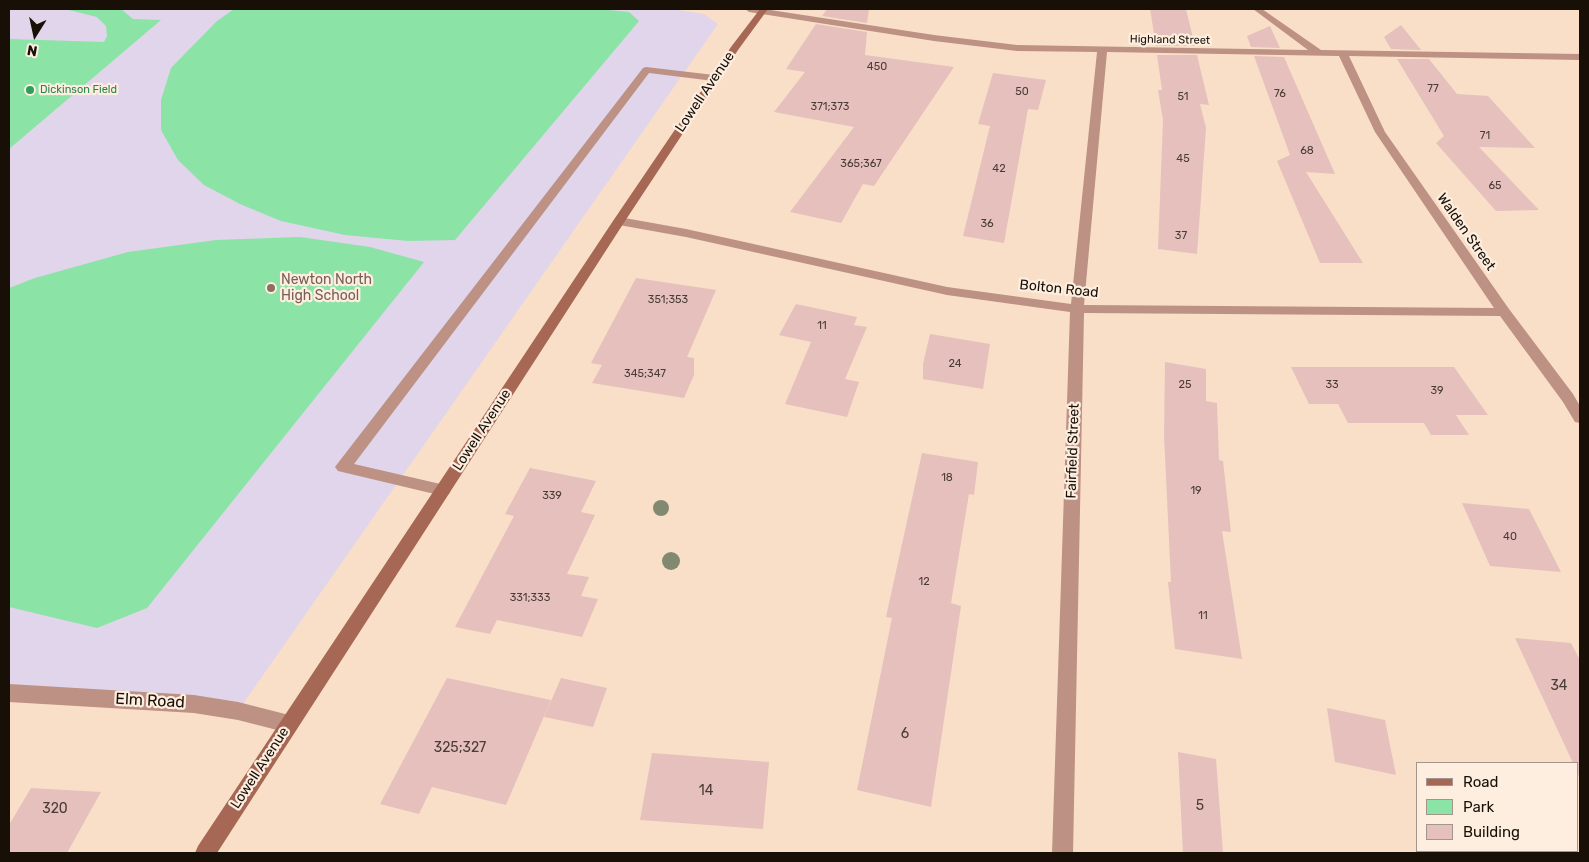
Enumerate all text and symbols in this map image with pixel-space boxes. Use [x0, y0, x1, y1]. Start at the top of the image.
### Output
north arrow [10, 10, 60, 60]
street label: Highland Street [1130, 33, 1210, 47]
text: N [26, 41, 39, 60]
street label: Lowell Avenue [672, 48, 738, 136]
house number: 450 [867, 60, 887, 74]
house number: 77 [1427, 82, 1439, 96]
place label: Dickinson Field [40, 83, 117, 97]
marker: Dickinson Field [24, 84, 36, 96]
house number: 50 [1015, 85, 1029, 99]
house number: 76 [1274, 87, 1286, 101]
house number: 51 [1177, 90, 1189, 104]
house number: 371;373 [811, 100, 849, 114]
house number: 71 [1480, 129, 1490, 143]
house number: 68 [1300, 144, 1314, 158]
house number: 45 [1176, 152, 1190, 166]
house number: 365;367 [840, 157, 882, 171]
house number: 42 [992, 162, 1006, 176]
house number: 65 [1488, 179, 1502, 193]
street label: Walden Street [1433, 190, 1499, 274]
house number: 36 [980, 217, 994, 231]
house number: 37 [1175, 229, 1187, 243]
place label: Newton North High School [281, 272, 372, 304]
street label: Bolton Road [1019, 276, 1099, 302]
marker: Newton North High School [265, 282, 277, 294]
house number: 351;353 [648, 293, 688, 307]
house number: 11 [817, 319, 827, 333]
house number: 24 [948, 357, 962, 371]
house number: 345;347 [624, 367, 666, 381]
house number: 25 [1179, 378, 1191, 392]
house number: 33 [1325, 378, 1339, 392]
house number: 39 [1430, 384, 1444, 398]
street label: Lowell Avenue [449, 386, 515, 474]
street label: Fairfield Street [1063, 403, 1083, 499]
house number: 18 [941, 471, 953, 485]
house number: 19 [1190, 484, 1202, 498]
house number: 339 [542, 489, 562, 503]
house number: 40 [1503, 530, 1517, 544]
house number: 12 [918, 575, 930, 589]
house number: 331;333 [510, 591, 550, 605]
house number: 11 [1198, 609, 1208, 623]
house number: 34 [1550, 678, 1568, 694]
street label: Elm Road [115, 690, 185, 712]
street label: Lowell Avenue [227, 724, 293, 812]
house number: 6 [901, 726, 909, 742]
house number: 325;327 [434, 740, 486, 756]
legend [1416, 762, 1579, 852]
text: Road [1463, 773, 1499, 791]
house number: 14 [699, 783, 713, 799]
house number: 5 [1196, 798, 1204, 814]
text: Park [1463, 798, 1494, 816]
house number: 320 [42, 801, 68, 817]
text: Building [1463, 823, 1520, 841]

